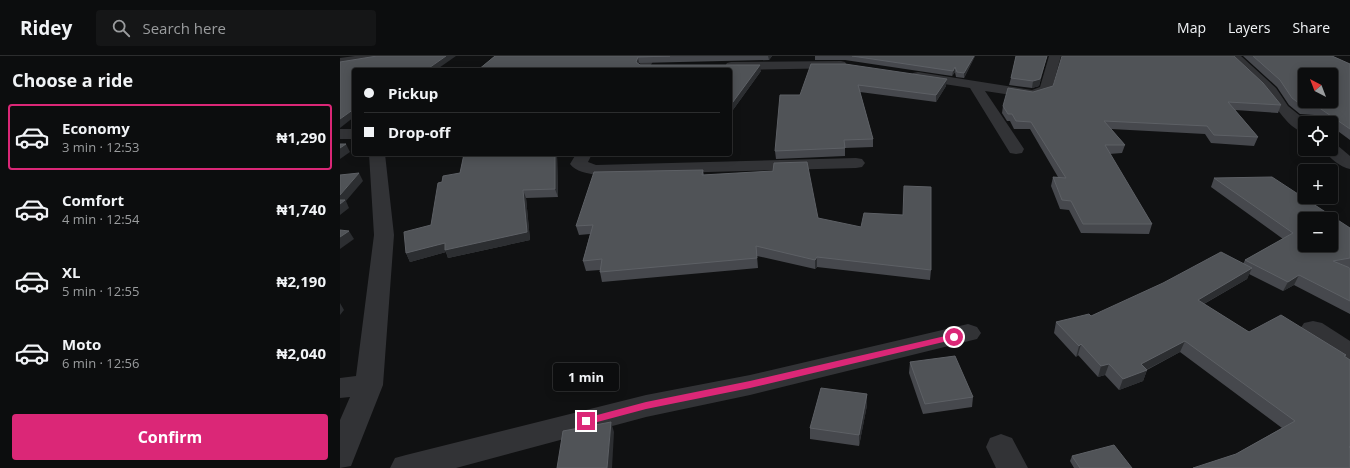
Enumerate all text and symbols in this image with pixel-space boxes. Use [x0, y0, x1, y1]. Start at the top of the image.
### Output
search box [96, 10, 376, 46]
text: Ridey [20, 15, 72, 41]
icon: search [110, 17, 132, 39]
text: Search here [142, 18, 226, 38]
text: Map [1177, 18, 1206, 37]
text: Layers [1228, 18, 1270, 37]
text: Share [1292, 18, 1330, 37]
text: Choose a ride [12, 68, 133, 92]
north arrow [1298, 68, 1338, 108]
map controls [1298, 68, 1338, 252]
text: Pickup [388, 83, 438, 103]
button: locate [1298, 116, 1338, 156]
text: Economy [62, 118, 130, 138]
icon: car [14, 119, 50, 155]
text: Drop-off [388, 122, 450, 142]
text: ₦1,290 [277, 127, 326, 147]
text: 3 min · 12:53 [62, 138, 139, 156]
button: + [1298, 164, 1338, 204]
text: Comfort [62, 190, 124, 210]
icon: car [14, 191, 50, 227]
text: ₦1,740 [277, 199, 326, 219]
text: 4 min · 12:54 [62, 210, 139, 228]
button: − [1298, 212, 1338, 252]
text: XL [62, 262, 80, 282]
icon: car [14, 263, 50, 299]
text: ₦2,190 [277, 271, 326, 291]
text: 5 min · 12:55 [62, 282, 139, 300]
route start [945, 328, 963, 346]
text: Moto [62, 334, 101, 354]
icon: car [14, 335, 50, 371]
text: ₦2,040 [277, 343, 326, 363]
text: 6 min · 12:56 [62, 354, 139, 372]
callout: 1 min [553, 363, 619, 391]
text: 1 min [568, 368, 604, 386]
route end [577, 412, 595, 430]
button: Confirm [12, 414, 328, 460]

